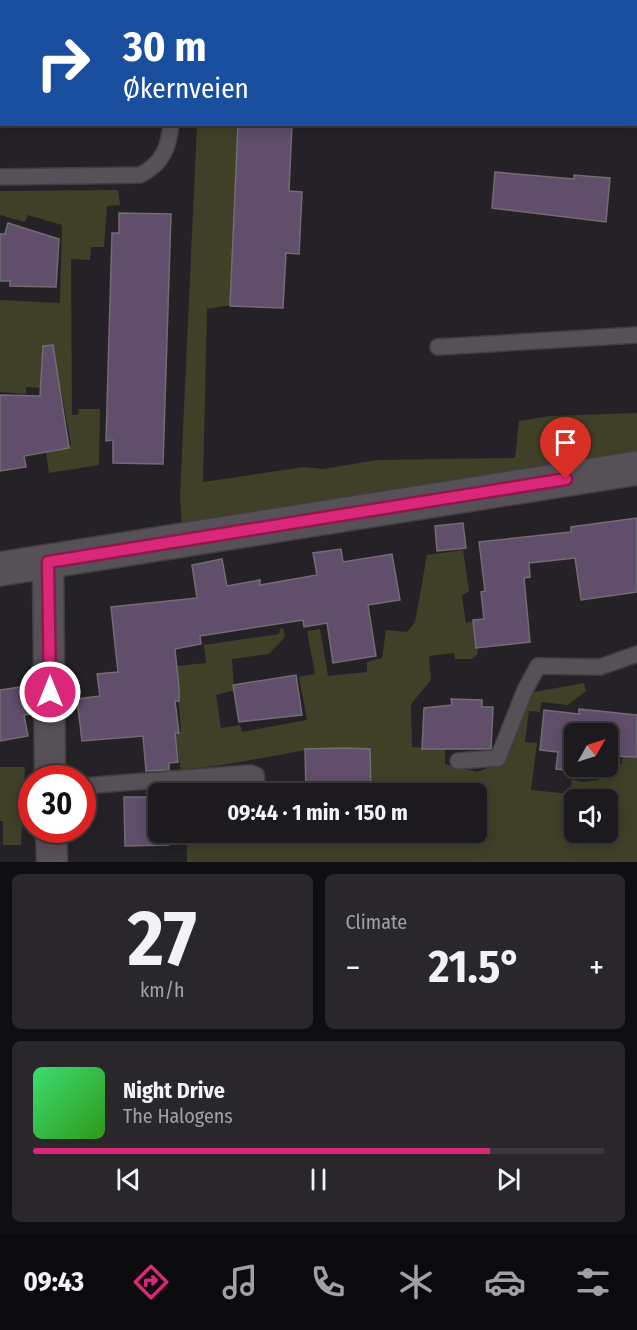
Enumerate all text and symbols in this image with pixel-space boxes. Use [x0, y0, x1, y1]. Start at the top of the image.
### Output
text: 30 m [123, 22, 207, 72]
icon: right [24, 24, 102, 102]
text: Økernveien [123, 73, 249, 105]
pin [540, 417, 591, 479]
icon: arrive [549, 426, 582, 459]
position arrow [18, 660, 82, 724]
north arrow [564, 723, 618, 777]
map controls [564, 723, 618, 843]
speed limit sign: 30 [18, 765, 96, 843]
button: sound [564, 789, 618, 843]
text: 09:44 · 1 min · 150 m [227, 799, 408, 826]
text: 27 [128, 892, 197, 986]
text: Climate [346, 910, 407, 934]
text: 21.5° [428, 940, 521, 994]
text: − [346, 948, 360, 988]
text: + [589, 948, 604, 988]
text: km/h [140, 978, 185, 1002]
text: Night Drive [123, 1077, 225, 1104]
text: The Halogens [123, 1104, 233, 1128]
icon: previous [112, 1163, 145, 1196]
icon: pause [302, 1163, 335, 1196]
icon: next [492, 1163, 525, 1196]
icon: directions [130, 1261, 172, 1303]
icon: music [219, 1261, 261, 1303]
icon: phone [307, 1261, 349, 1303]
icon: climate [395, 1261, 437, 1303]
icon: car [484, 1261, 526, 1303]
icon: filters [572, 1261, 614, 1303]
text: 09:43 [23, 1266, 84, 1298]

